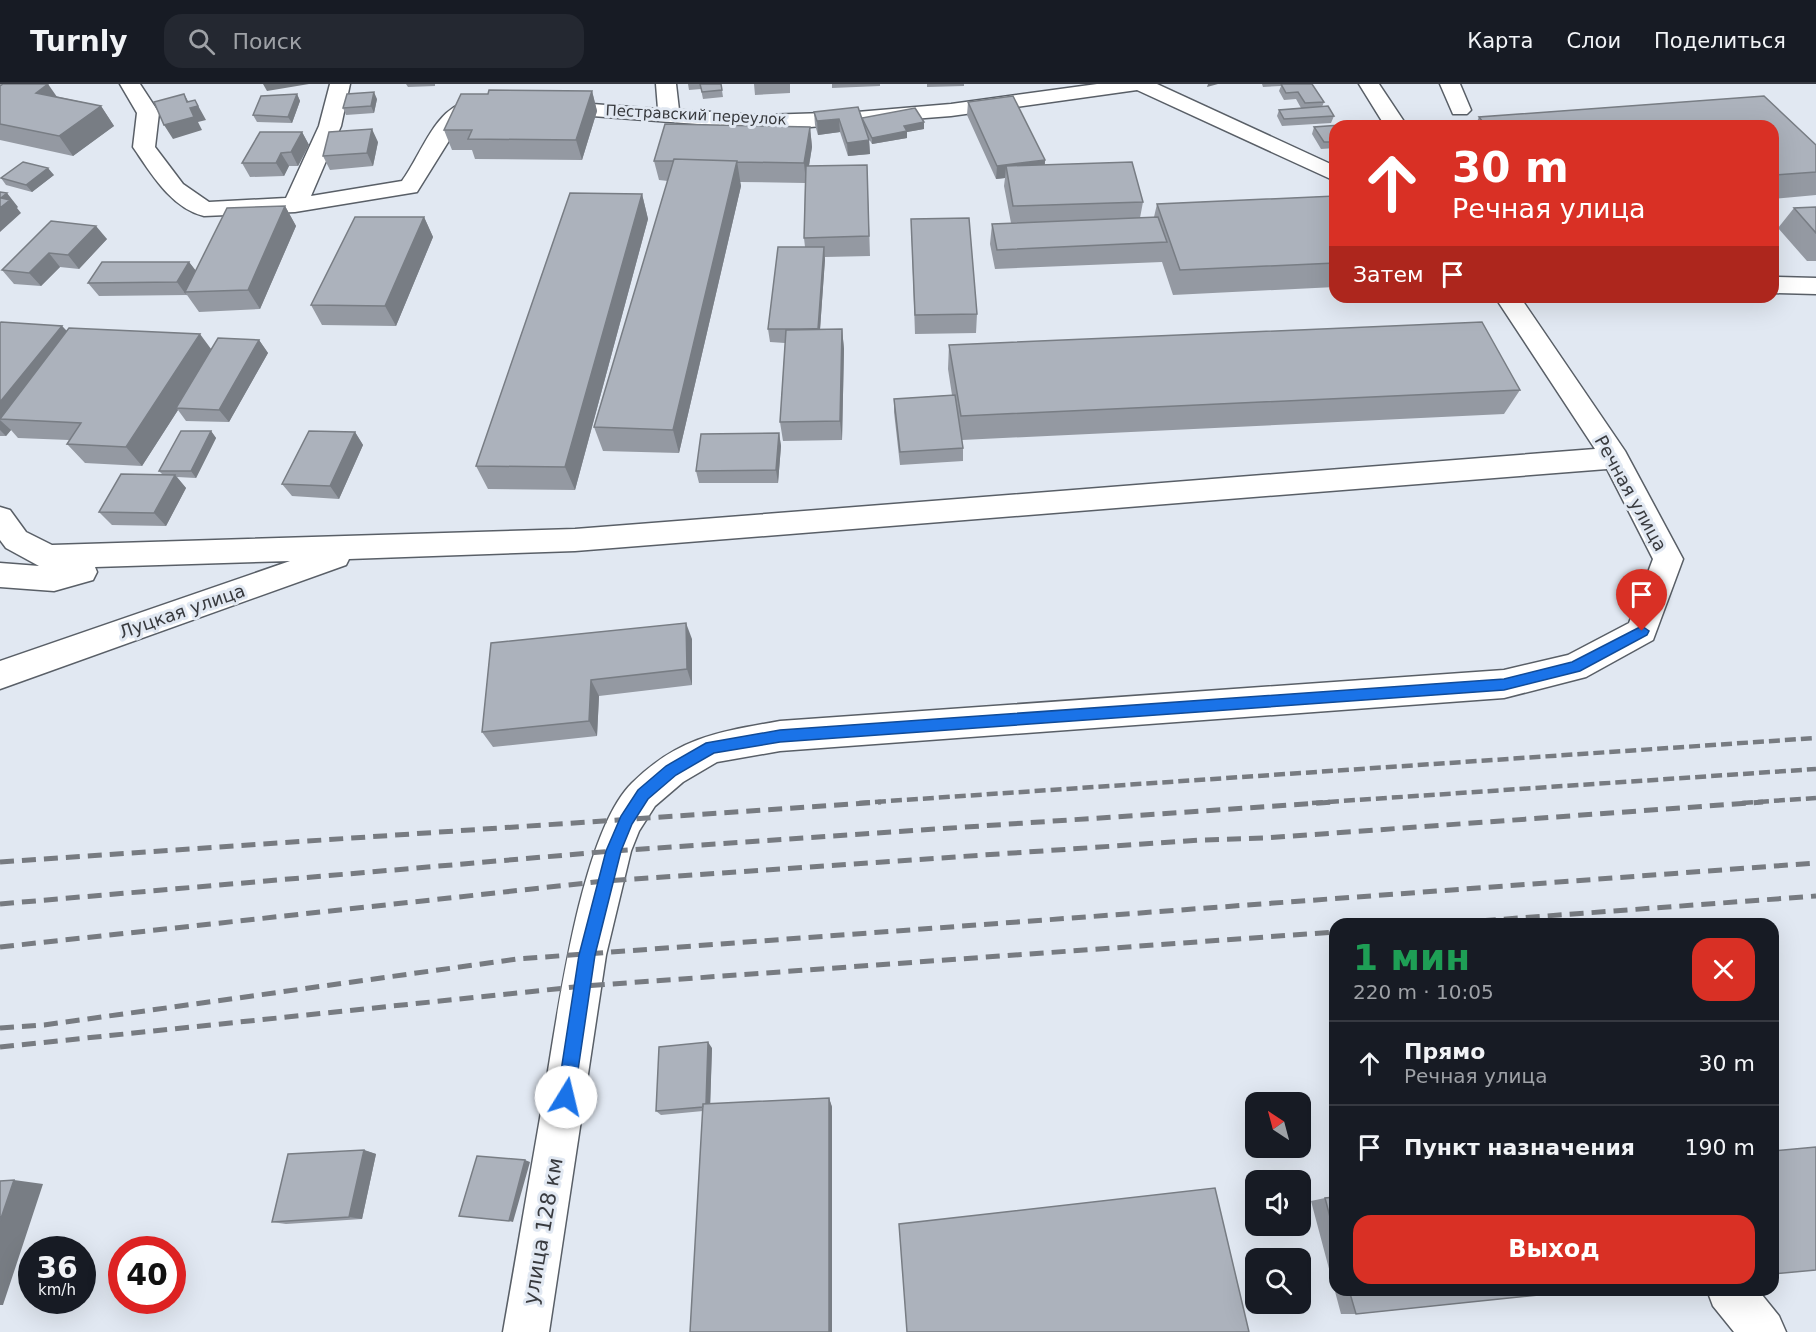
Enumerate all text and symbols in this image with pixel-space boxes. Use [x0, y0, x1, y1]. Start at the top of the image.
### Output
search box [164, 14, 584, 68]
text: Turnly [30, 25, 128, 58]
icon: search [185, 25, 218, 58]
text: Поиск [233, 29, 302, 54]
text: Карта [1467, 29, 1533, 53]
text: Слои [1566, 29, 1621, 53]
text: Поделиться [1654, 29, 1786, 53]
street label: Пестравский переулок [605, 101, 787, 129]
text: 30 m [1452, 143, 1569, 192]
icon: ahead [1353, 144, 1431, 222]
text: Речная улица [1452, 193, 1646, 224]
icon: arrive [1436, 258, 1469, 291]
text: Затем [1353, 262, 1424, 287]
street label: Речная улица [1591, 431, 1671, 555]
pin [1616, 569, 1667, 631]
icon: arrive [1625, 578, 1658, 611]
street label: Луцкая улица [116, 580, 248, 642]
text: 1 мин [1353, 937, 1470, 978]
button: close [1692, 938, 1755, 1001]
text: 220 m · 10:05 [1353, 980, 1494, 1004]
text: Прямо [1404, 1039, 1485, 1064]
icon: ahead [1353, 1047, 1386, 1080]
text: 30 m [1699, 1051, 1755, 1076]
text: Речная улица [1404, 1064, 1547, 1088]
position arrow [534, 1065, 598, 1129]
north arrow [1245, 1092, 1311, 1158]
map controls [1245, 1092, 1311, 1314]
icon: arrive [1353, 1131, 1386, 1164]
text: Пункт назначения [1404, 1135, 1635, 1160]
text: 190 m [1685, 1135, 1755, 1160]
street label: улица 128 км [518, 1156, 568, 1306]
button: sound [1245, 1170, 1311, 1236]
button: Выход [1353, 1215, 1755, 1284]
speed limit sign: 40 [108, 1236, 186, 1314]
button: search [1245, 1248, 1311, 1314]
text: 36 [36, 1250, 78, 1285]
text: km/h [38, 1281, 76, 1299]

